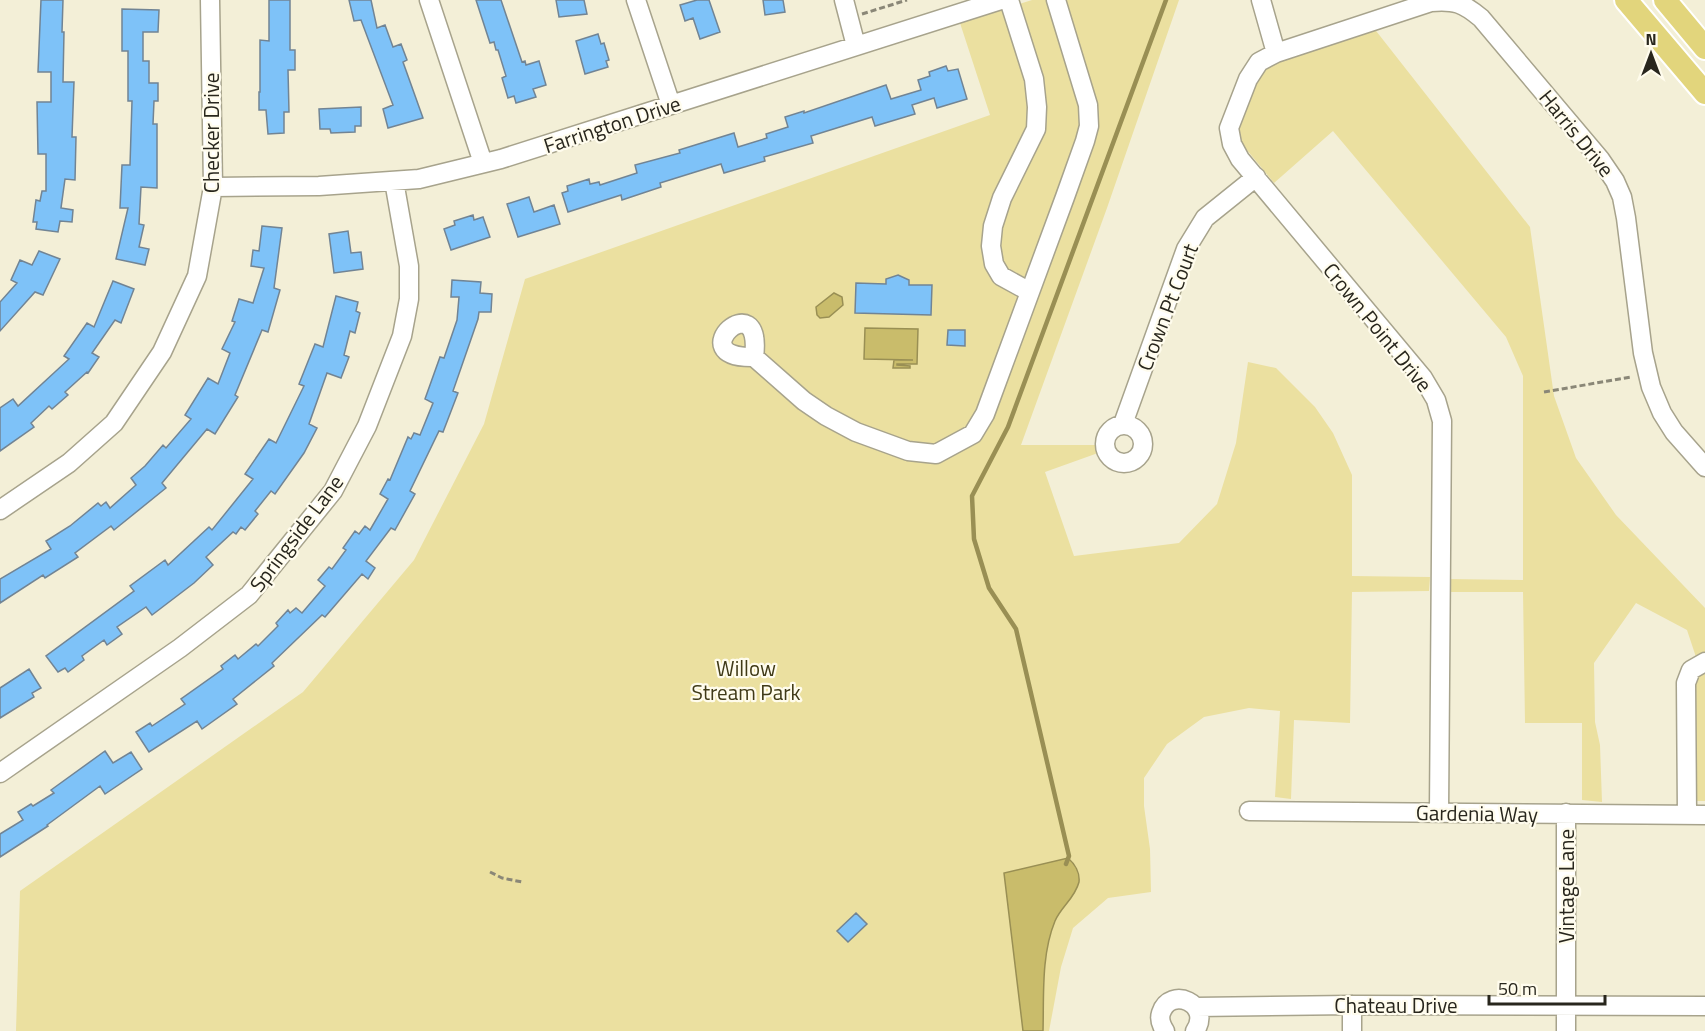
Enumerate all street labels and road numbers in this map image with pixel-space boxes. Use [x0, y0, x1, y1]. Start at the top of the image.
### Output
street label: Checker Drive [195, 73, 227, 193]
street label: Harris Drive [1532, 82, 1622, 184]
street label: Farrington Drive [539, 87, 685, 161]
street label: Crown Pt Court [1128, 238, 1206, 375]
street label: Crown Point Drive [1316, 255, 1440, 399]
street label: Springside Lane [241, 468, 351, 598]
street label: Gardenia Way [1416, 796, 1538, 830]
street label: Vintage Lane [1550, 829, 1582, 943]
street label: Chateau Drive [1334, 989, 1458, 1021]

